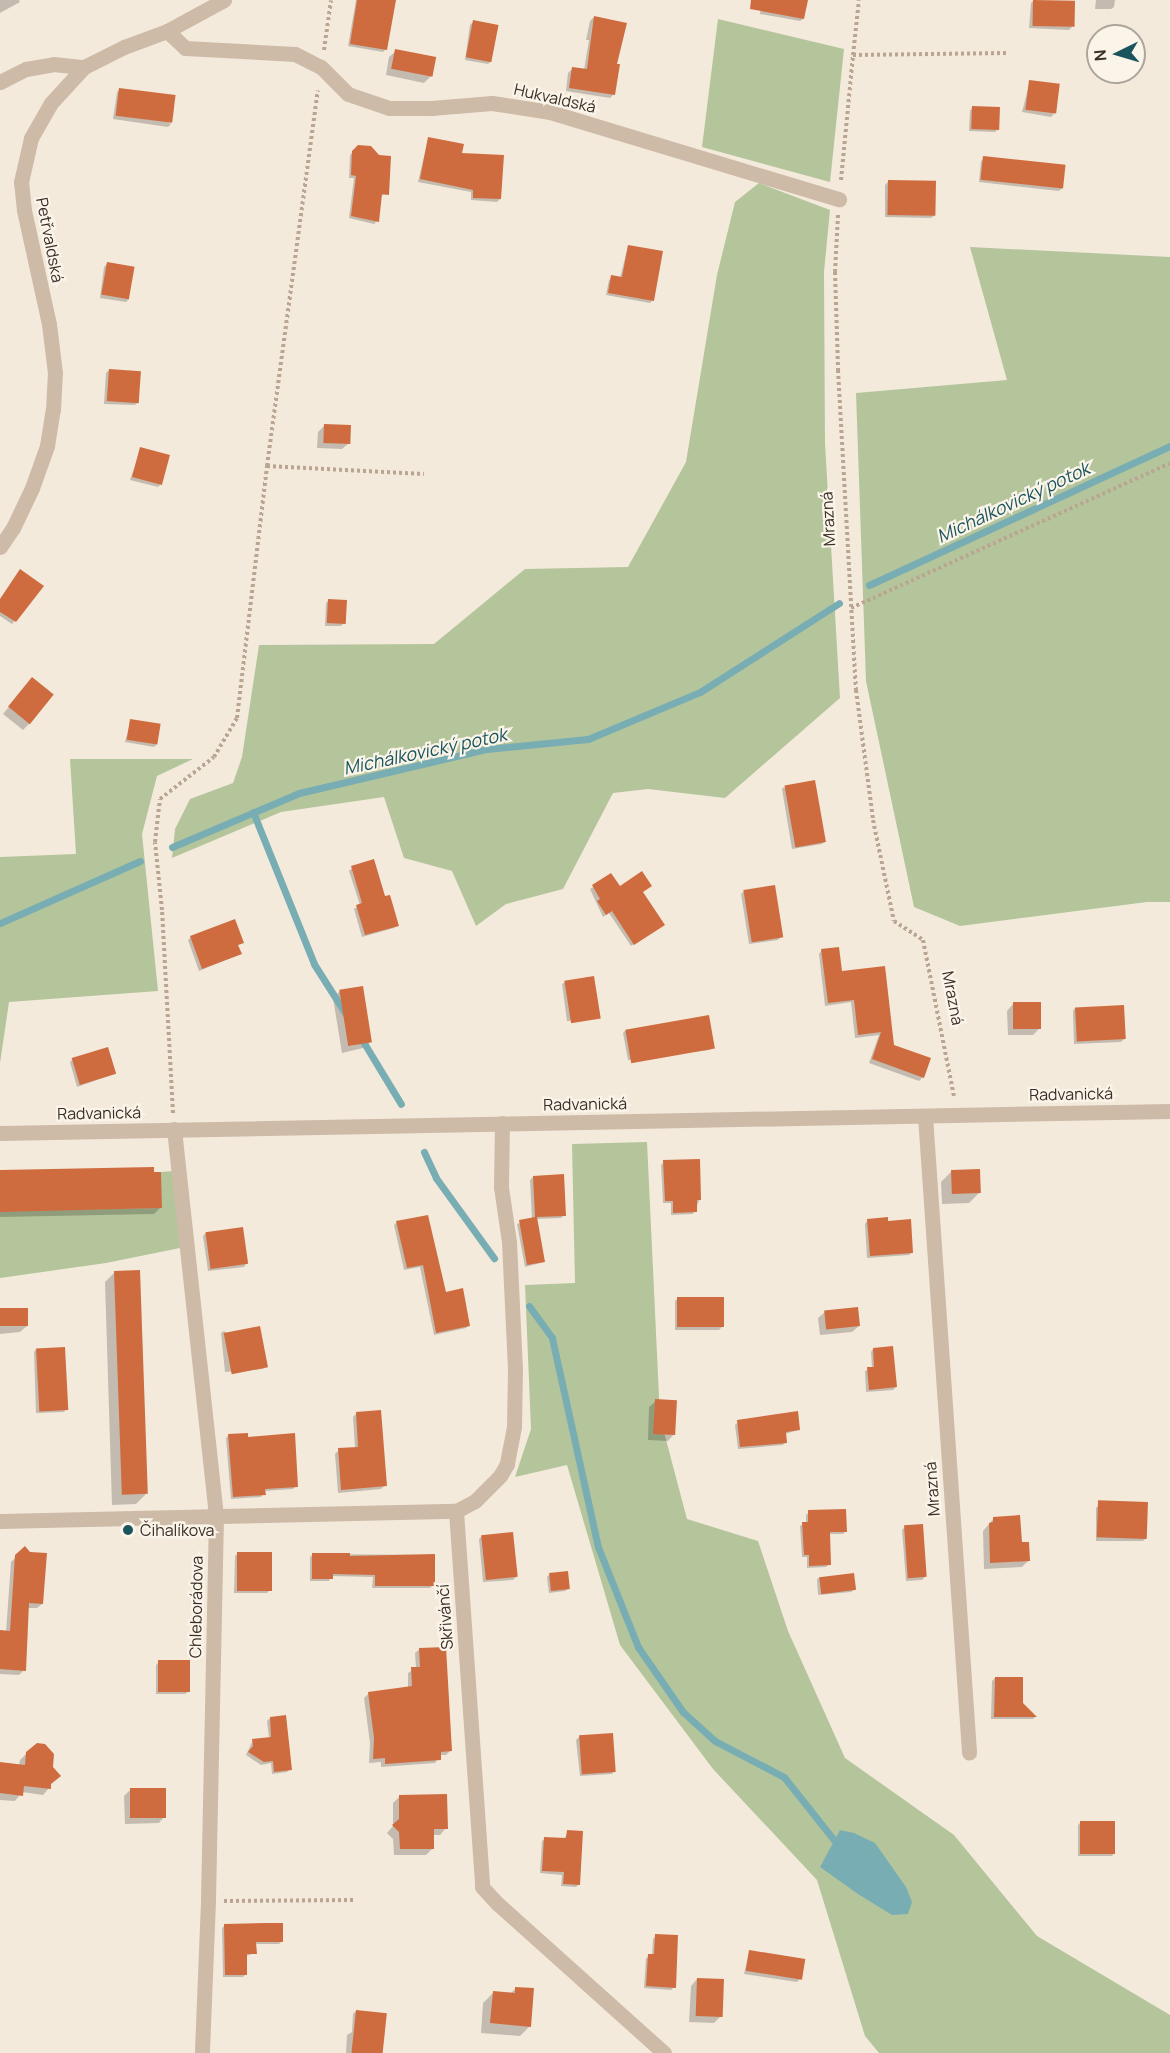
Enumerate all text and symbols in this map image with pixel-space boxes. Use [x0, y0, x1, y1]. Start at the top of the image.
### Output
north arrow [1086, 24, 1146, 84]
text: N [1089, 49, 1112, 62]
street label: Hukvaldská [512, 79, 598, 117]
street label: Petřvaldská [32, 196, 68, 284]
water label: Michálkovický potok [933, 457, 1093, 547]
street label: Mrazná [817, 491, 839, 547]
water label: Michálkovický potok [341, 723, 509, 779]
street label: Mrazná [938, 969, 968, 1027]
street label: Radvanická [1029, 1084, 1113, 1104]
street label: Radvanická [543, 1094, 627, 1114]
street label: Radvanická [57, 1103, 141, 1123]
street label: Mrazná [921, 1461, 943, 1517]
place label: Čihalíkova [140, 1520, 215, 1540]
marker: Čihalíkova [121, 1523, 135, 1537]
street label: Chleborádova [186, 1556, 206, 1658]
street label: Skřivánčí [433, 1584, 457, 1650]

